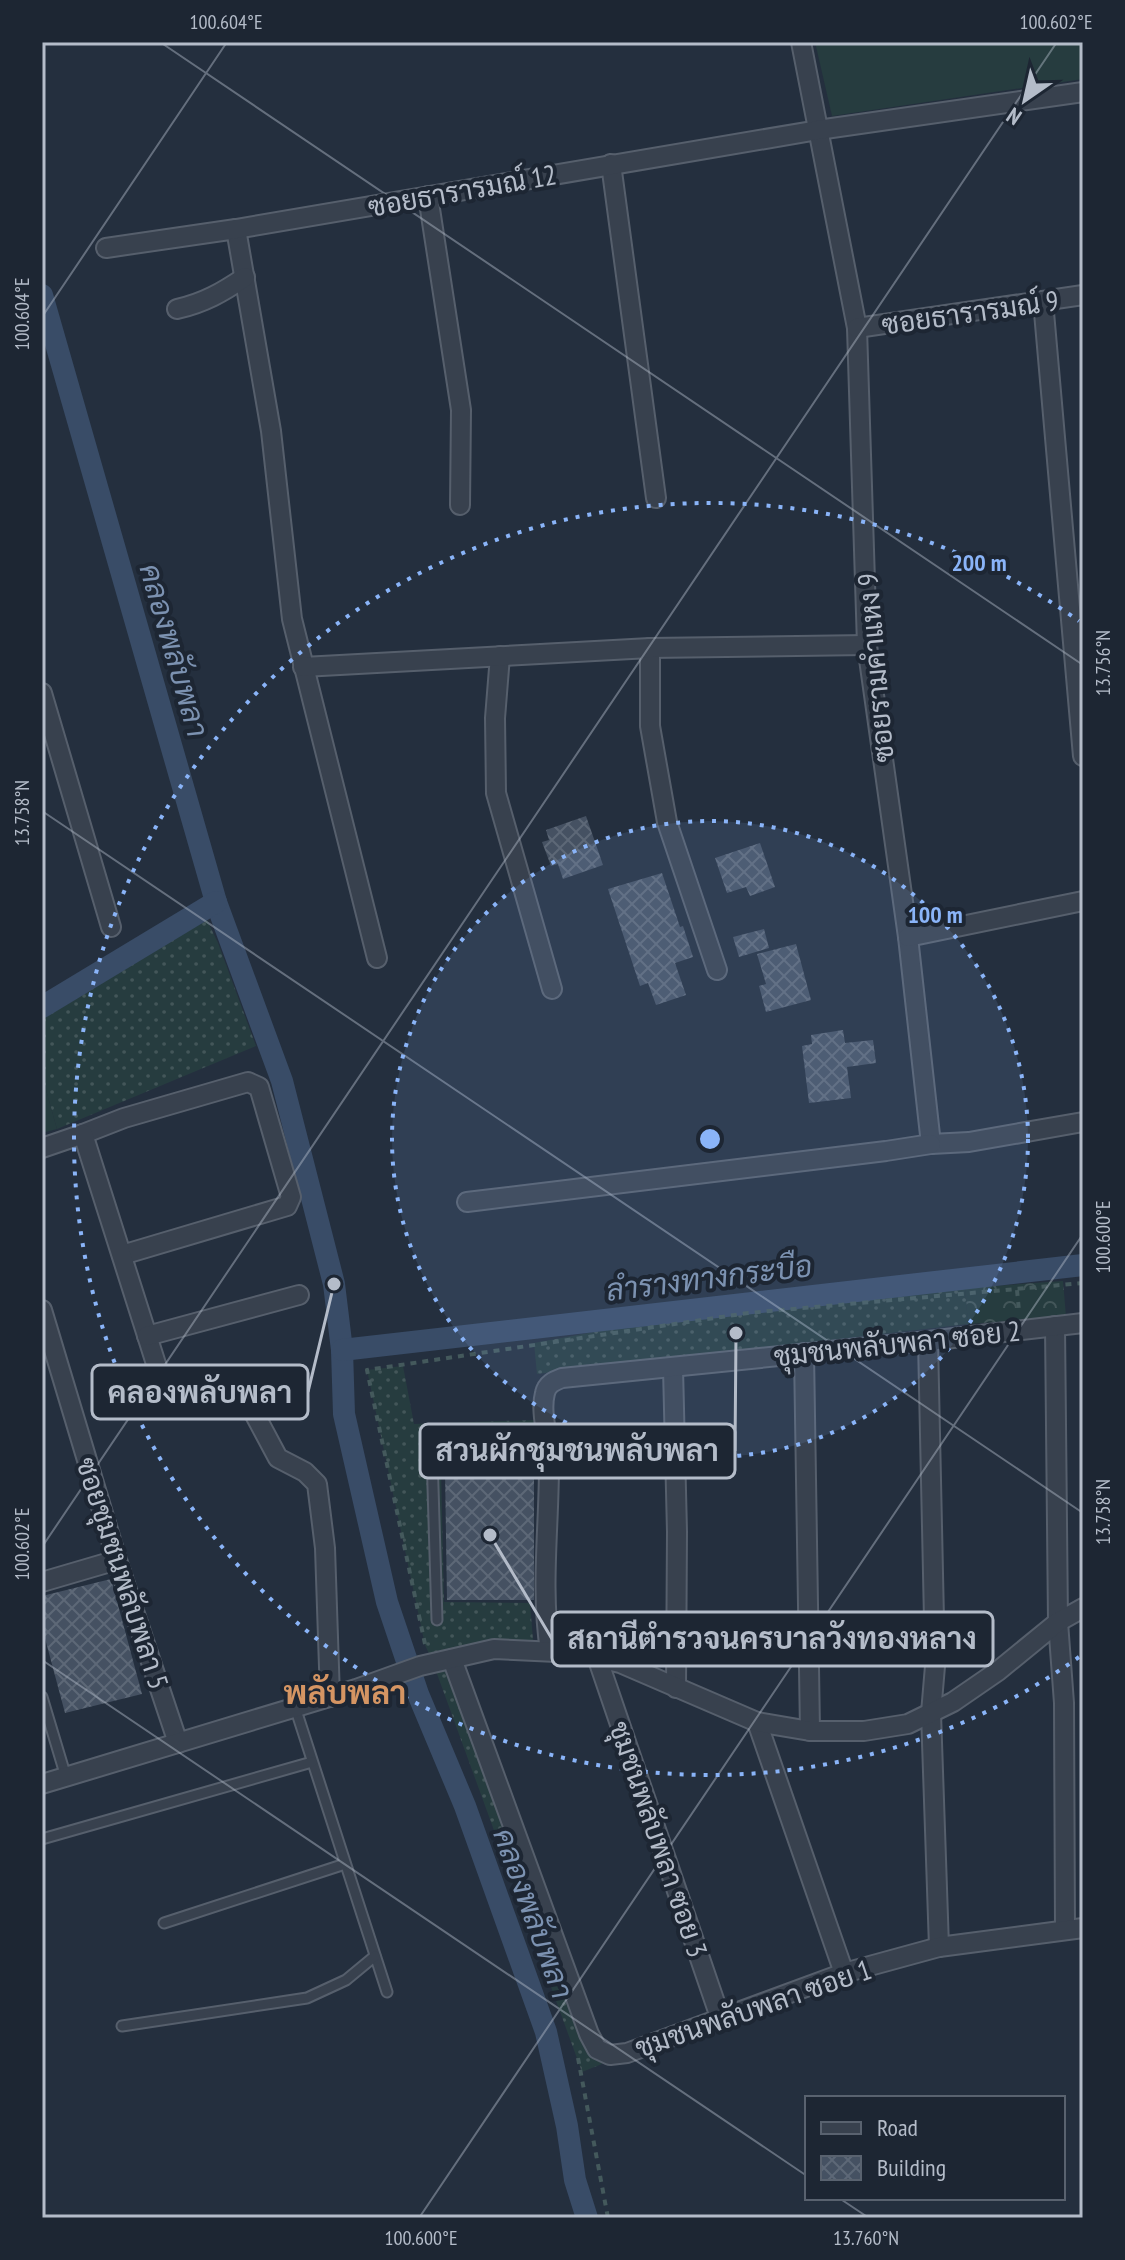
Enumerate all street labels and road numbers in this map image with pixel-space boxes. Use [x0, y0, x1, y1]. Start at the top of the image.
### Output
street label: ซอยธารารมณ์ 12 [365, 155, 559, 225]
street label: ซอยธารารมณ์ 9 [879, 281, 1061, 343]
street label: ซอยรามคำแหง 9 [848, 572, 902, 764]
street label: ชุมชนพลับพลา ซอย 2 [772, 1312, 1022, 1376]
street label: ซอยชุมชนพลับพลา 5 [66, 1452, 178, 1694]
street label: ชุมชนพลับพลา ซอย 3 [599, 1716, 717, 1963]
street label: ชุมชนพลับพลา ซอย 1 [630, 1950, 877, 2068]

